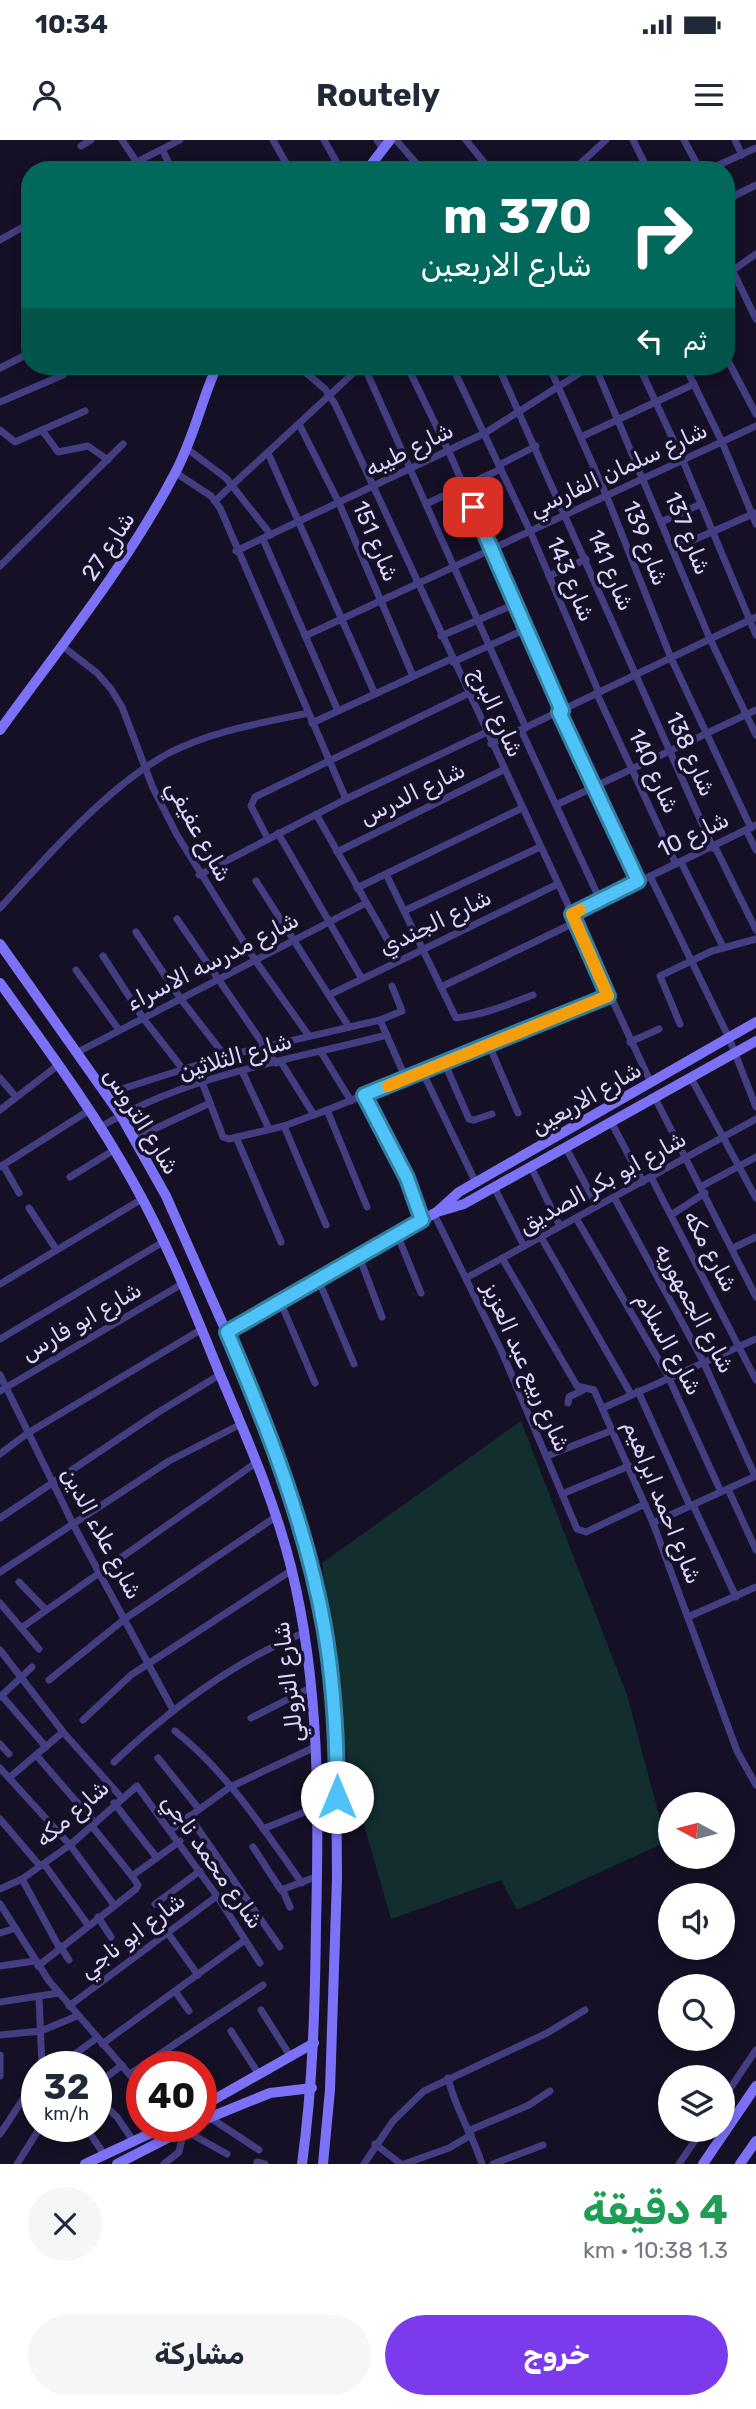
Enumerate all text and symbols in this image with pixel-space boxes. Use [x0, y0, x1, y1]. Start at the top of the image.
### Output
text: 10:34 [35, 9, 108, 40]
icon: person [28, 76, 66, 114]
text: Routely [316, 76, 440, 114]
icon: menu [690, 76, 728, 114]
text: 370 m [443, 187, 592, 245]
icon: right [616, 189, 707, 280]
text: شارع الاربعين [421, 246, 592, 284]
icon: left [631, 322, 669, 360]
text: ثم [683, 326, 707, 357]
street label: شارع سلمان الفارسي [524, 415, 713, 525]
street label: شارع طيبه [360, 416, 459, 484]
pin [443, 477, 503, 537]
street label: شارع 137 [657, 487, 717, 579]
icon: arrive [454, 488, 492, 526]
street label: شارع 151 [345, 496, 405, 586]
street label: شارع 139 [615, 497, 675, 590]
street label: شارع 27 [75, 506, 142, 587]
street label: شارع 141 [580, 525, 641, 616]
street label: شارع 143 [539, 532, 601, 626]
street label: شارع البرج [462, 662, 530, 762]
street label: شارع 138 [658, 707, 722, 802]
street label: شارع 140 [620, 724, 686, 819]
street label: شارع الدرس [354, 755, 470, 832]
street label: شارع عفيفي [157, 775, 238, 888]
street label: شارع 10 [653, 805, 734, 865]
street label: شارع الجندي [374, 883, 497, 964]
street label: شارع مدرسه الاسراء [121, 905, 304, 1018]
street label: شارع الثلاثين [175, 1026, 295, 1087]
street label: شارع الاربعين [526, 1055, 647, 1143]
street label: شارع التروس [96, 1062, 186, 1181]
street label: شارع ابو بكر الصديق [513, 1124, 692, 1241]
street label: شارع مكه [676, 1205, 744, 1298]
street label: شارع الجمهوريه [647, 1238, 741, 1379]
street label: شارع ابو فارس [16, 1275, 147, 1369]
street label: شارع ربيع عبد العزيز [473, 1276, 577, 1457]
street label: شارع السلام [628, 1288, 709, 1401]
street label: شارع احمد ابراهيم [616, 1416, 709, 1589]
street label: شارع علاء الدين [54, 1462, 149, 1605]
street label: شارع التروللي [267, 1619, 312, 1744]
position arrow [300, 1760, 374, 1834]
street label: شارع مكه [29, 1773, 116, 1854]
street label: شارع محمد ناجي [154, 1788, 270, 1936]
north arrow [658, 1792, 735, 1869]
map controls [658, 1792, 735, 2142]
button: sound [658, 1883, 735, 1960]
street label: شارع ابو ناجي [73, 1886, 193, 1986]
button: search [658, 1974, 735, 2051]
speed limit sign: 40 [126, 2051, 217, 2142]
button: layers [658, 2065, 735, 2142]
text: 32 [44, 2066, 89, 2108]
text: km/h [44, 2103, 89, 2125]
text: 4 دقيقة [582, 2185, 728, 2235]
button: close [28, 2187, 102, 2261]
text: 1.3 km · 10:38 [583, 2236, 728, 2264]
button: مشاركة [28, 2315, 371, 2395]
button: خروج [385, 2315, 728, 2395]

